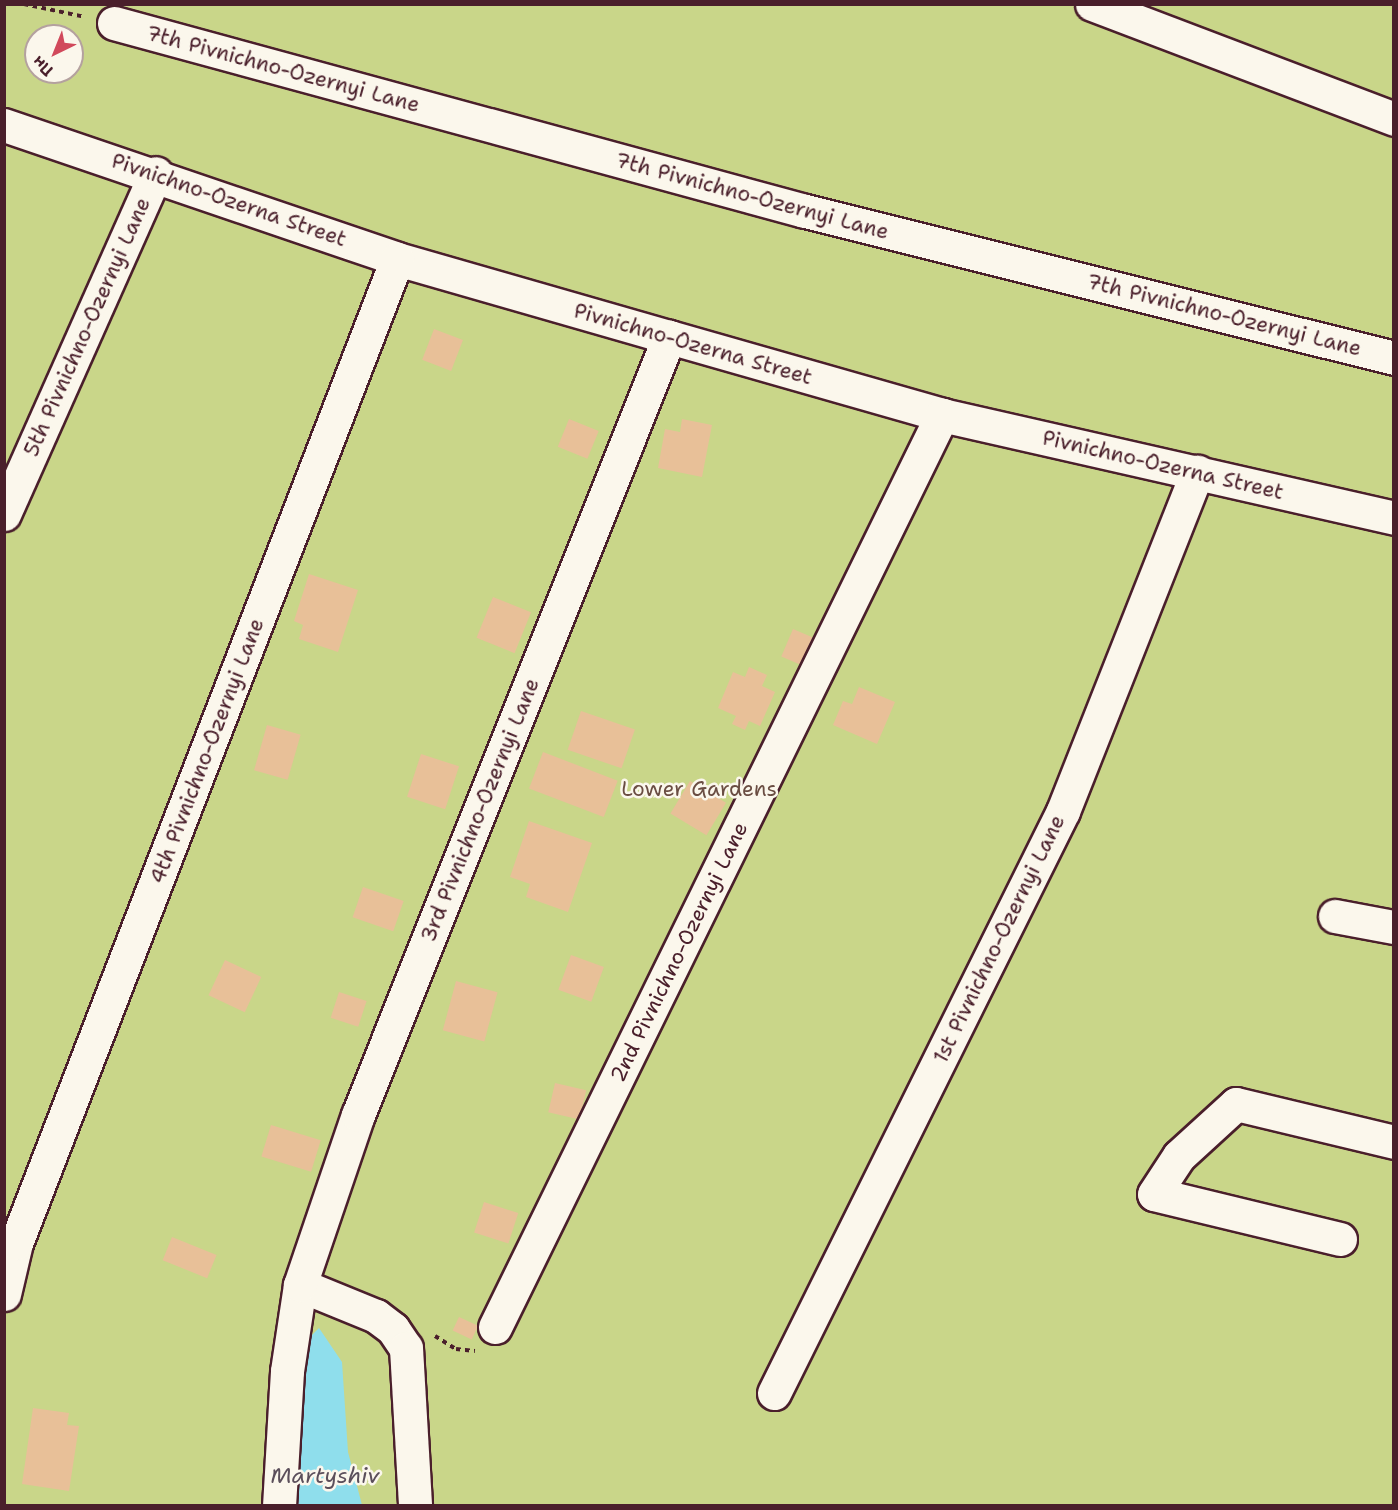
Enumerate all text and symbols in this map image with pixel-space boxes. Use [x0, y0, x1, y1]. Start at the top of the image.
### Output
street label: 7th Pivnichno-Ozernyi Lane [144, 20, 422, 118]
north arrow [24, 24, 84, 84]
text: Пн [28, 51, 58, 81]
street label: 7th Pivnichno-Ozernyi Lane [613, 147, 891, 245]
street label: Pivnichno-Ozerna Street [108, 148, 350, 252]
street label: 5th Pivnichno-Ozernyi Lane [18, 194, 156, 460]
street label: 7th Pivnichno-Ozernyi Lane [1084, 269, 1364, 361]
street label: Pivnichno-Ozerna Street [571, 298, 815, 390]
street label: Pivnichno-Ozerna Street [1040, 425, 1286, 505]
street label: 4th Pivnichno-Ozernyi Lane [145, 615, 269, 887]
street label: 3rd Pivnichno-Ozernyi Lane [415, 674, 545, 946]
park label: Lower Gardens [621, 776, 777, 802]
street label: 1st Pivnichno-Ozernyi Lane [928, 811, 1070, 1067]
street label: 2nd Pivnichno-Ozernyi Lane [605, 818, 753, 1086]
water label: Martyshiv [271, 1463, 379, 1489]

